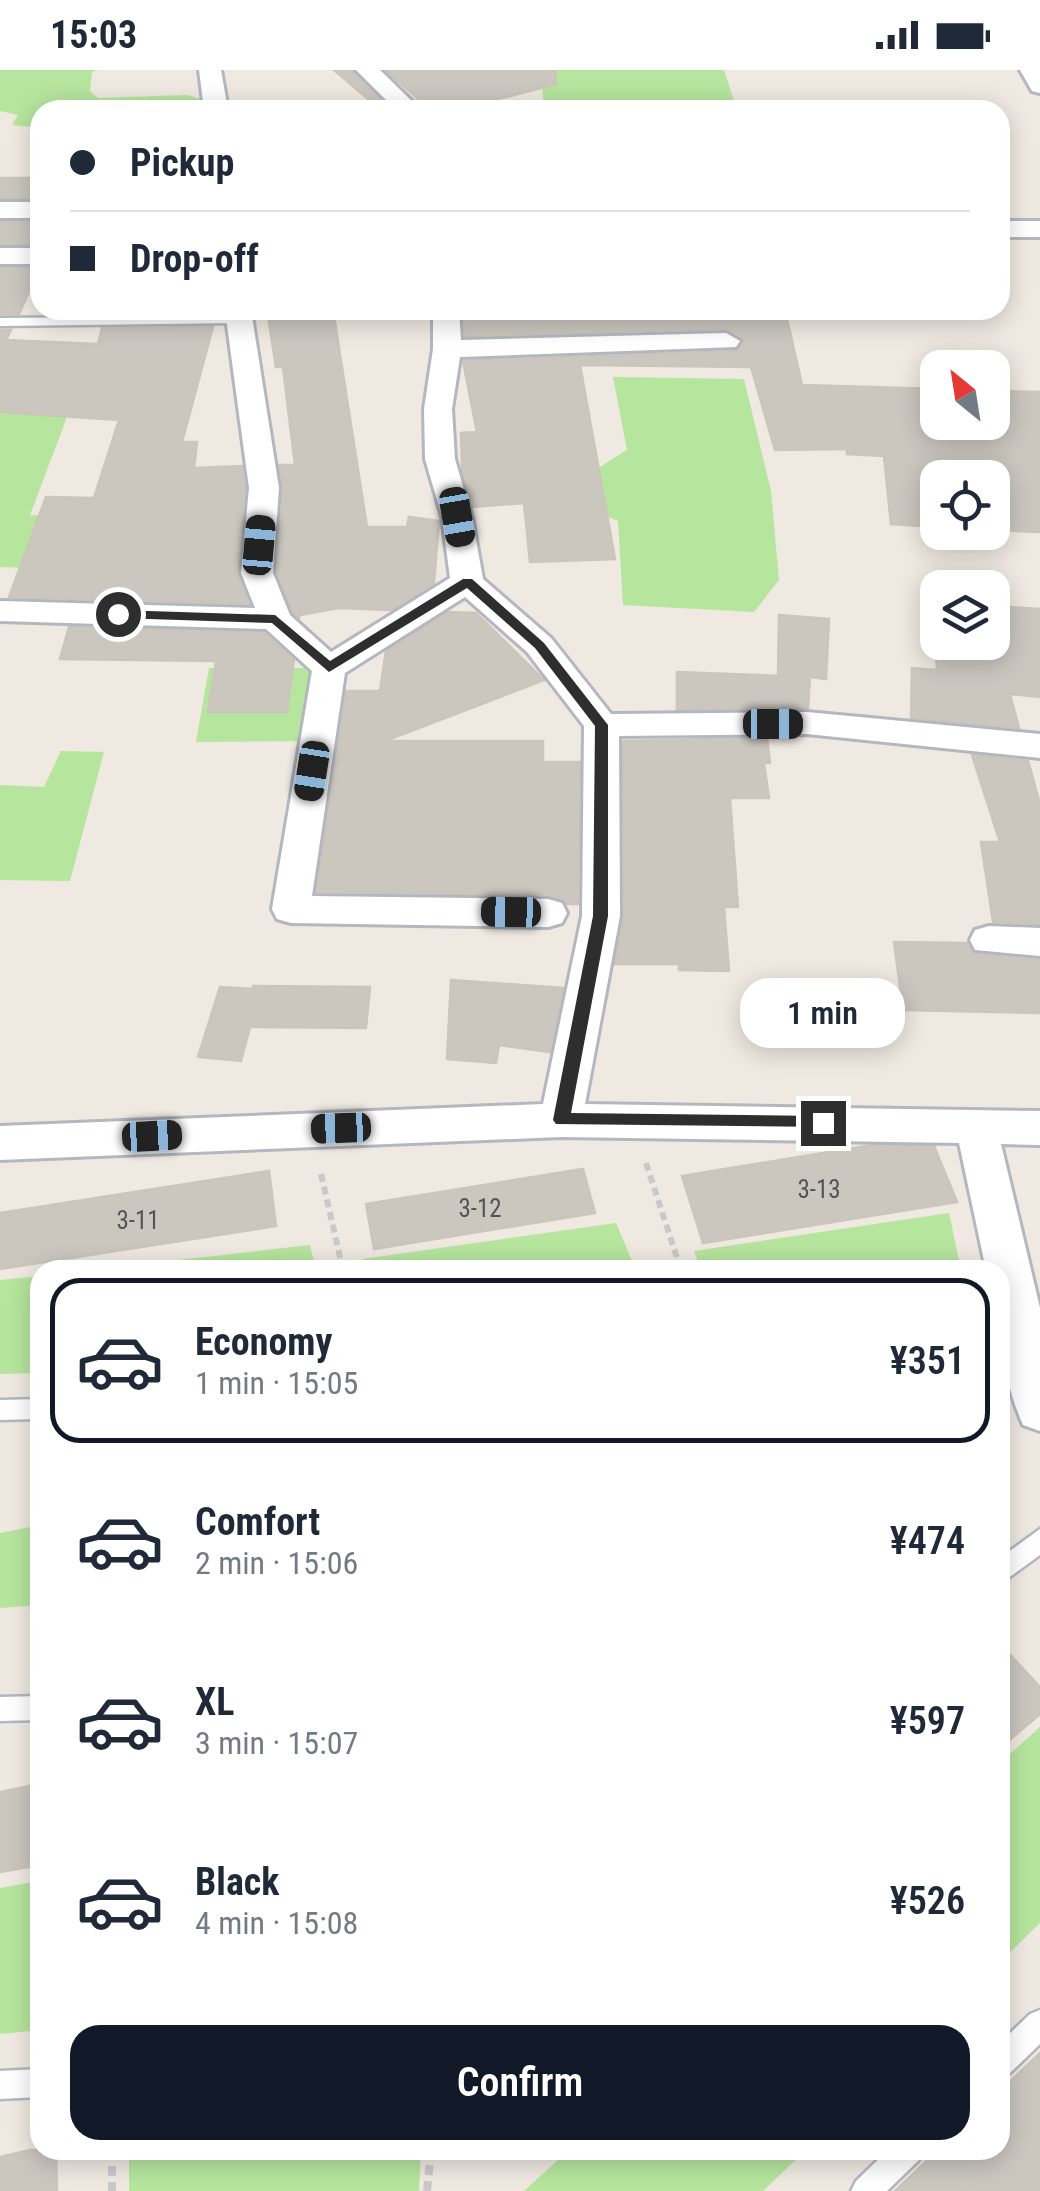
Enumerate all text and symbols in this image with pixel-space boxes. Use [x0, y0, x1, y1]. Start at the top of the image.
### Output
text: 15:03 [50, 13, 137, 57]
text: Pickup [130, 141, 234, 185]
text: Drop-off [130, 237, 259, 281]
north arrow [920, 350, 1010, 440]
map controls [920, 350, 1010, 660]
button: locate [920, 460, 1010, 550]
car [437, 485, 477, 549]
car [241, 514, 277, 576]
button: layers [920, 570, 1010, 660]
route start [96, 592, 141, 637]
car [743, 709, 803, 739]
car [292, 739, 332, 803]
car [481, 896, 541, 928]
callout: 1 min [740, 978, 906, 1048]
text: 1 min [787, 994, 858, 1032]
route end [801, 1101, 846, 1146]
car [310, 1112, 372, 1144]
car [121, 1119, 183, 1153]
house number: 3-13 [797, 1175, 841, 1204]
house number: 3-12 [458, 1194, 502, 1223]
house number: 3-11 [116, 1206, 160, 1235]
icon: car [75, 1316, 165, 1406]
text: Economy [195, 1320, 332, 1364]
text: ¥351 [890, 1339, 965, 1383]
text: 1 min · 15:05 [195, 1364, 358, 1402]
icon: car [75, 1496, 165, 1586]
text: Comfort [195, 1500, 320, 1544]
text: ¥474 [890, 1519, 965, 1563]
text: 2 min · 15:06 [195, 1544, 358, 1582]
icon: car [75, 1676, 165, 1766]
text: XL [195, 1680, 234, 1724]
text: ¥597 [890, 1699, 965, 1743]
text: 3 min · 15:07 [195, 1724, 358, 1762]
icon: car [75, 1856, 165, 1946]
text: Black [195, 1860, 279, 1904]
text: ¥526 [890, 1879, 965, 1923]
text: 4 min · 15:08 [195, 1904, 358, 1942]
button: Confirm [70, 2025, 970, 2140]

